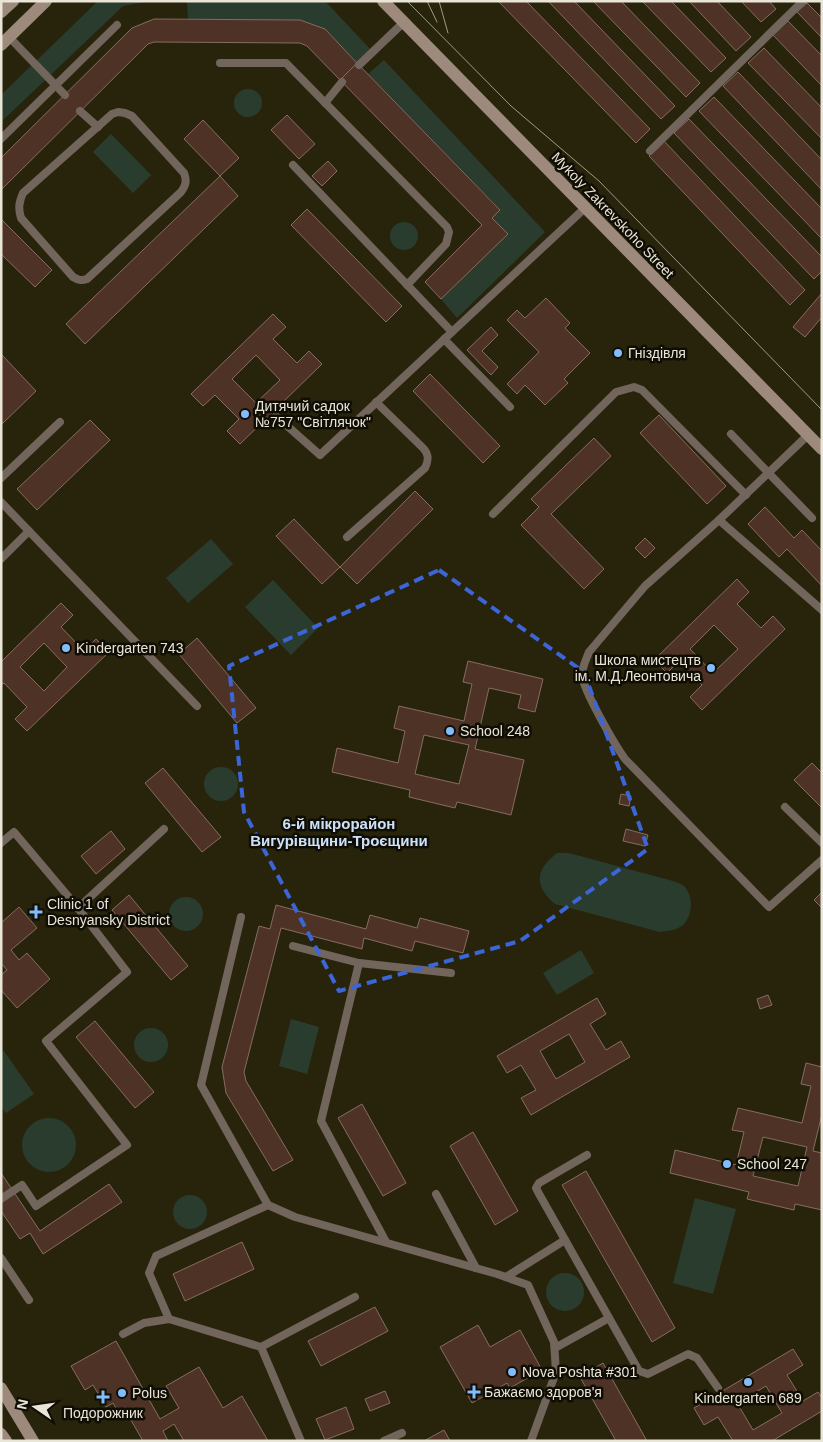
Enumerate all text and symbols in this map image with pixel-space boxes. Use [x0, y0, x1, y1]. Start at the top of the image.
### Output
street label: Mykoly Zakrevskoho Street [549, 149, 677, 281]
place label: Гніздівля [628, 345, 686, 361]
marker: Гніздівля [612, 347, 624, 359]
place label: Дитячий садок №757 "Світлячок" [255, 398, 371, 430]
marker: Дитячий садок №757 "Світлячок" [239, 408, 251, 420]
place label: Kindergarten 743 [76, 640, 184, 656]
marker: Kindergarten 743 [60, 642, 72, 654]
place label: Школа мистецтв ім. М.Д.Леонтовича [575, 652, 701, 684]
marker: Школа мистецтв ім. М.Д.Леонтовича [705, 662, 717, 674]
place label: School 248 [460, 723, 530, 739]
marker: School 248 [444, 725, 456, 737]
district label: 6-й мікрорайон Вигурівщини-Троєщини [250, 815, 428, 849]
place label: Clinic 1 of Desnyansky District [47, 896, 170, 928]
marker: Clinic 1 of Desnyansky District [29, 905, 43, 919]
place label: School 247 [737, 1156, 807, 1172]
marker: School 247 [721, 1158, 733, 1170]
place label: Nova Poshta #301 [522, 1364, 637, 1380]
marker: Nova Poshta #301 [506, 1366, 518, 1378]
marker: Kindergarten 689 [742, 1376, 754, 1388]
north arrow [10, 1382, 60, 1432]
place label: Бажаємо здоров'я [484, 1384, 602, 1400]
place label: Polus [132, 1385, 167, 1401]
marker: Бажаємо здоров'я [468, 1386, 480, 1398]
marker: Polus [116, 1387, 128, 1399]
place label: Kindergarten 689 [694, 1390, 802, 1406]
marker: Подорожник [97, 1391, 109, 1403]
text: N [13, 1397, 31, 1411]
place label: Подорожник [63, 1405, 144, 1421]

